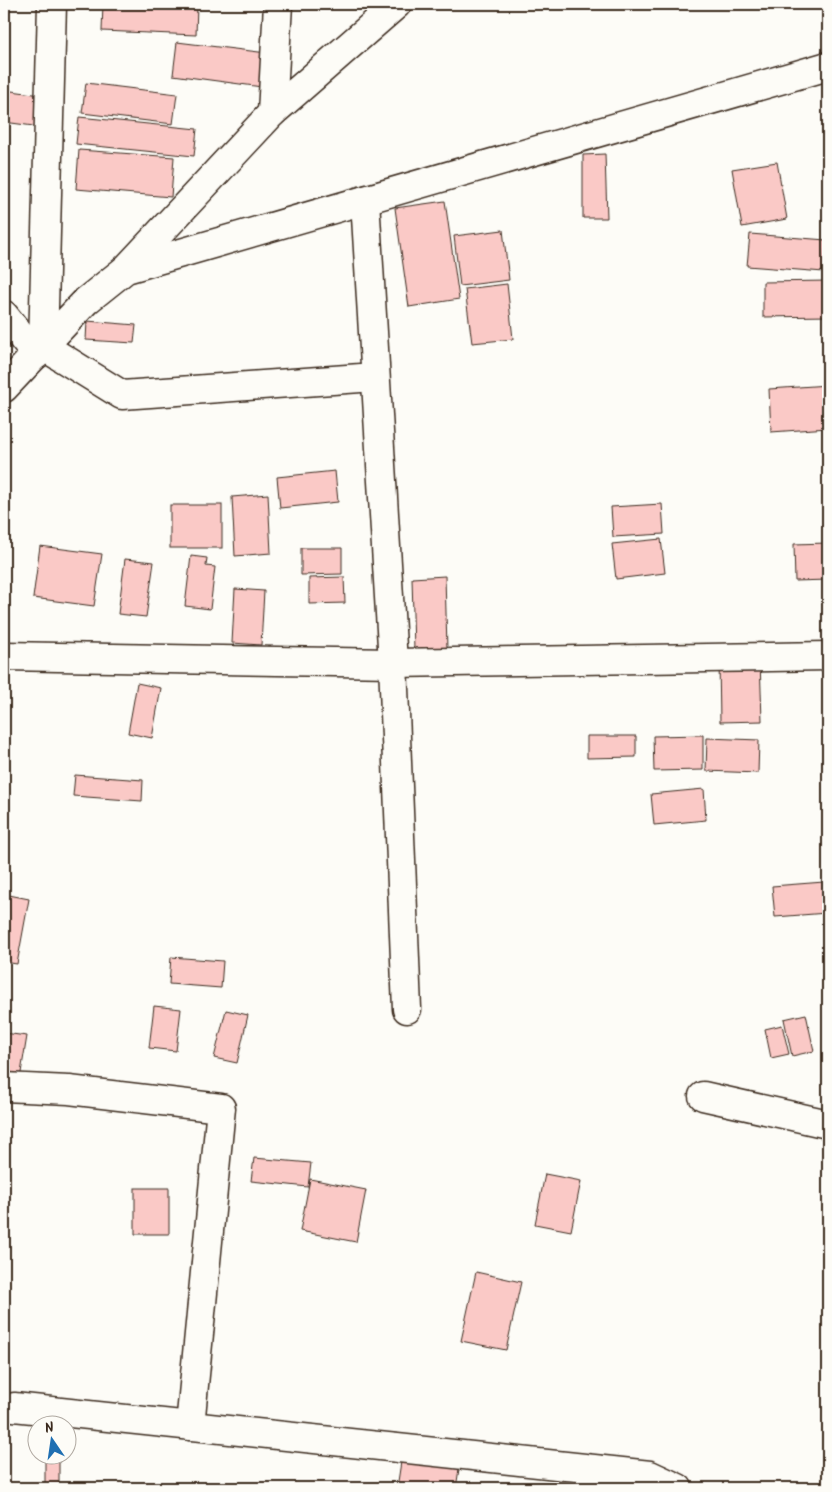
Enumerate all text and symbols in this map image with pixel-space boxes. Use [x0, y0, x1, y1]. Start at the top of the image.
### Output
north arrow [28, 1414, 78, 1464]
text: N [43, 1417, 56, 1440]

